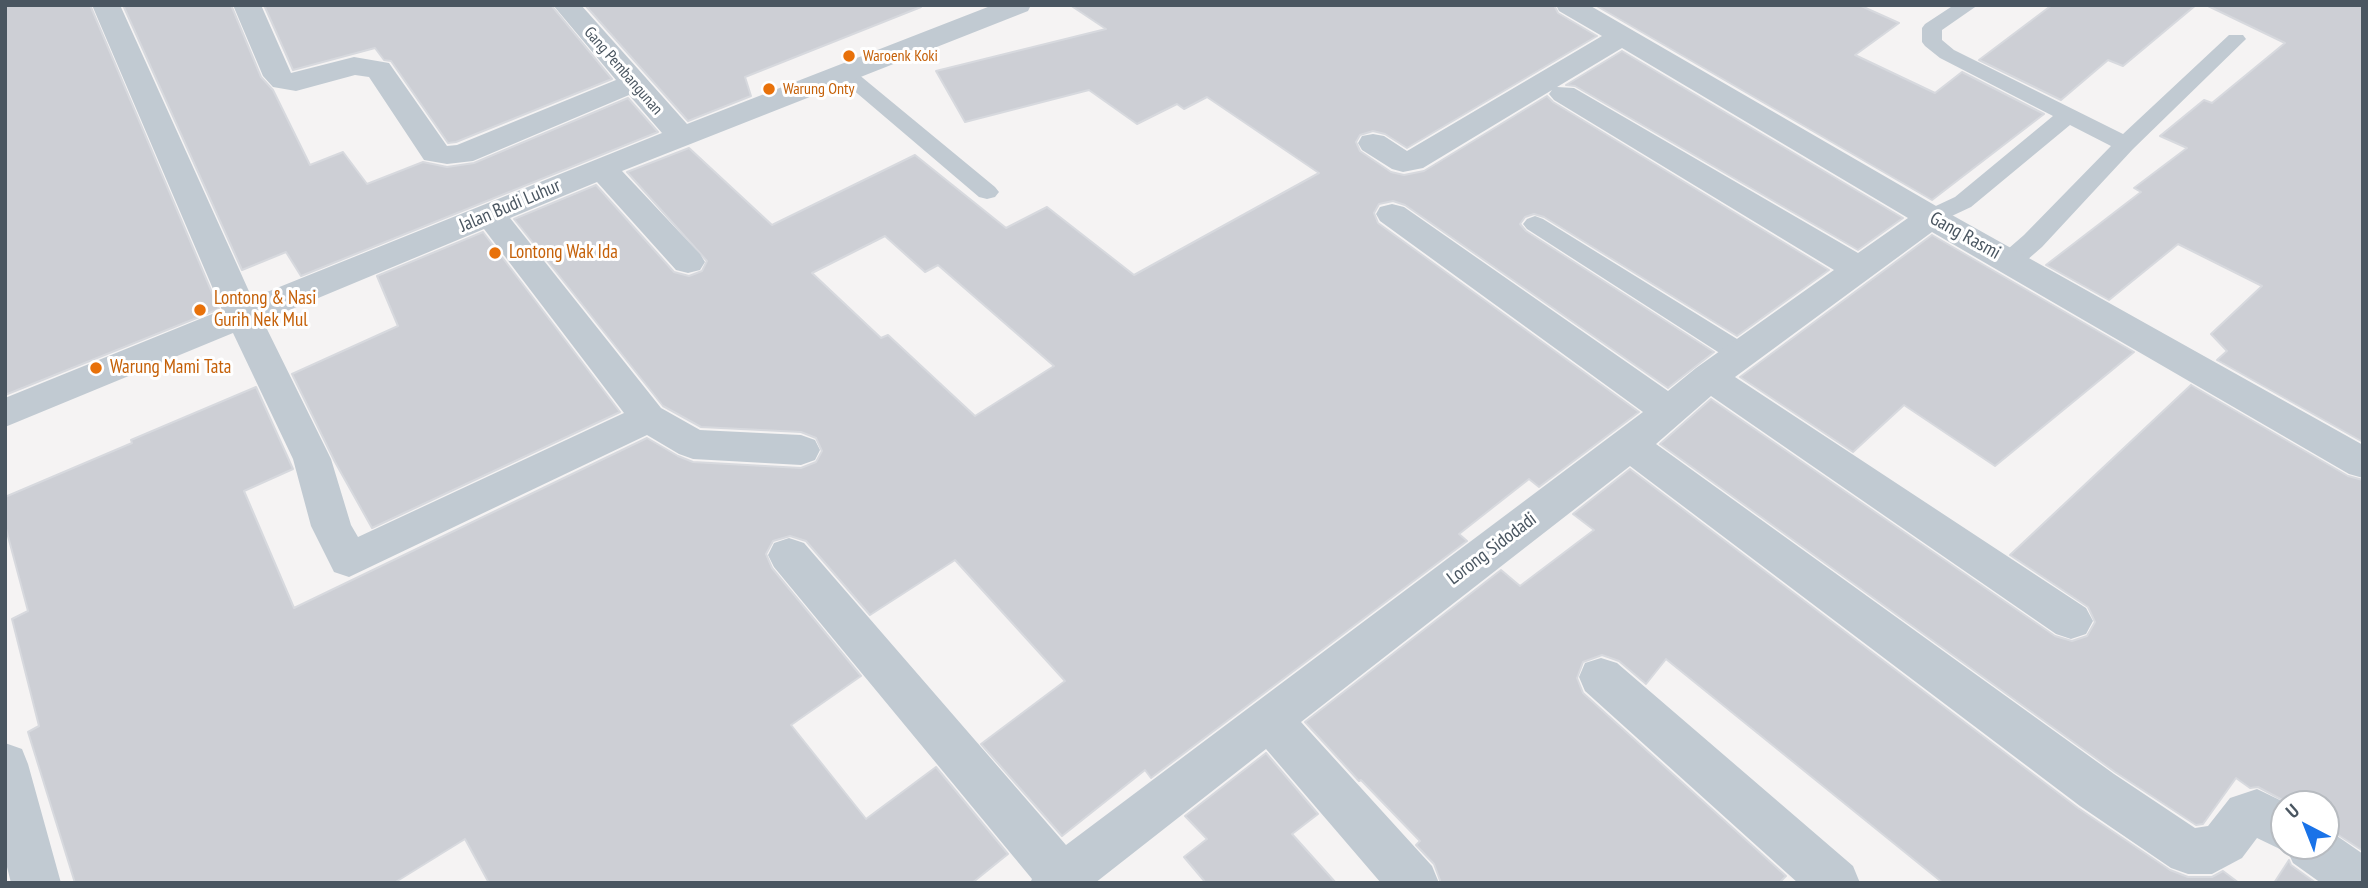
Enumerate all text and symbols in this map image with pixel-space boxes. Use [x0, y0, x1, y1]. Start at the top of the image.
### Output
street label: Gang Pembangunan [580, 23, 666, 119]
place label: Waroenk Koki [863, 46, 938, 66]
marker: Waroenk Koki [841, 48, 857, 64]
place label: Warung Onty [783, 79, 854, 99]
marker: Warung Onty [761, 81, 777, 97]
street label: Jalan Budi Luhur [456, 174, 564, 238]
street label: Gang Rasmi [1926, 207, 2004, 265]
place label: Lontong Wak Ida [509, 242, 618, 264]
marker: Lontong Wak Ida [487, 245, 503, 261]
place label: Lontong & Nasi Gurih Nek Mul [214, 288, 316, 332]
marker: Lontong & Nasi Gurih Nek Mul [192, 302, 208, 318]
place label: Warung Mami Tata [110, 357, 231, 379]
marker: Warung Mami Tata [88, 360, 104, 376]
street label: Lorong Sidodadi [1443, 508, 1541, 590]
north arrow [2270, 790, 2340, 860]
text: U [2281, 799, 2304, 823]

